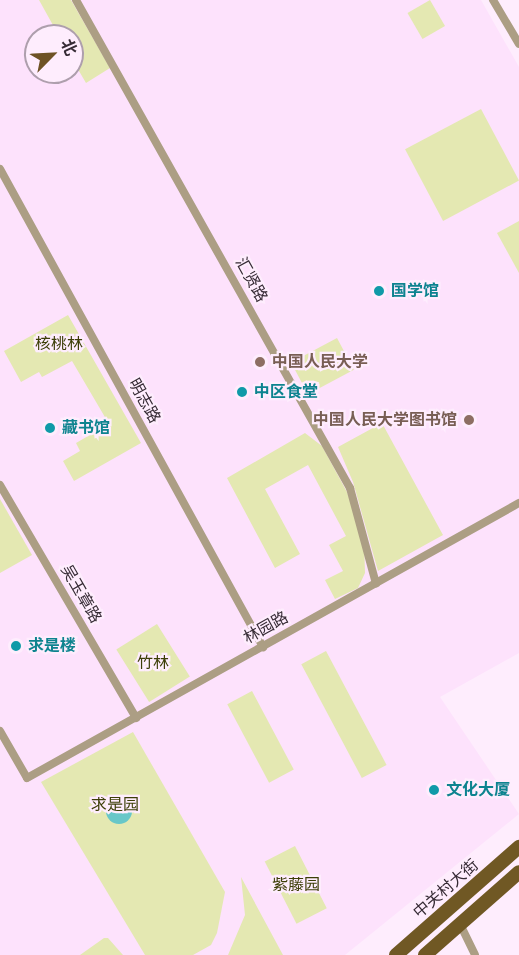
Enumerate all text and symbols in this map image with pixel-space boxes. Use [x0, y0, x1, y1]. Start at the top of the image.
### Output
north arrow [24, 24, 84, 84]
text: 北 [57, 36, 81, 58]
street label: 汇贤路 [231, 254, 271, 306]
place label: 国学馆 [391, 281, 439, 301]
marker: 国学馆 [372, 284, 386, 298]
park label: 核桃林 [35, 334, 83, 354]
place label: 中国人民大学 [272, 352, 368, 372]
marker: 中国人民大学 [253, 355, 267, 369]
street label: 明志路 [124, 375, 164, 427]
place label: 中区食堂 [254, 382, 318, 402]
marker: 中区食堂 [235, 385, 249, 399]
place label: 中国人民大学图书馆 [313, 410, 457, 430]
marker: 中国人民大学图书馆 [462, 413, 476, 427]
place label: 藏书馆 [62, 418, 110, 438]
marker: 藏书馆 [43, 421, 57, 435]
street label: 吴玉章路 [57, 561, 105, 627]
street label: 林园路 [240, 608, 292, 648]
place label: 求是楼 [28, 636, 76, 656]
marker: 求是楼 [9, 639, 23, 653]
park label: 竹林 [137, 653, 169, 673]
place label: 文化大厦 [446, 780, 510, 800]
marker: 文化大厦 [427, 783, 441, 797]
park label: 求是园 [91, 795, 139, 815]
street label: 中关村大街 [410, 856, 482, 922]
park label: 紫藤园 [272, 875, 320, 895]

